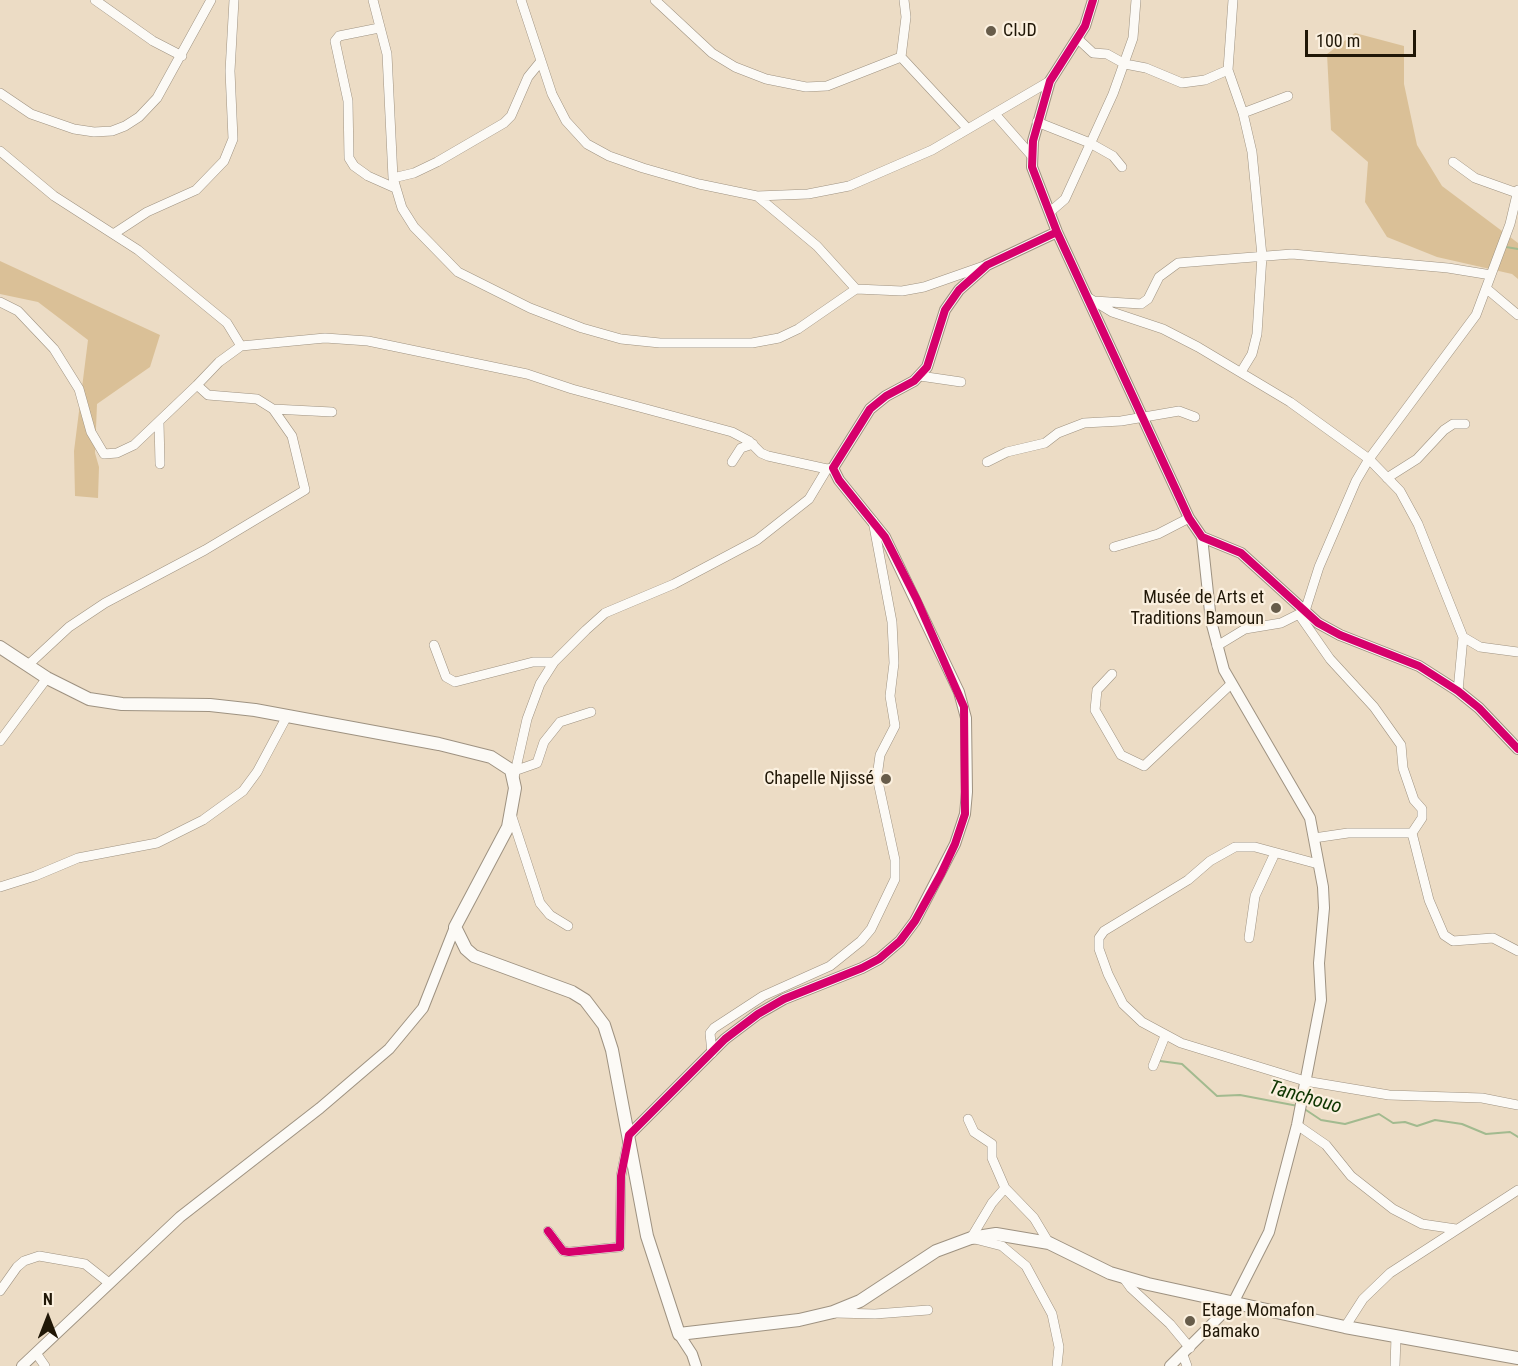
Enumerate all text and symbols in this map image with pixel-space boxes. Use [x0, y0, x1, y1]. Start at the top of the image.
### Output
scale bar [1308, 18, 1419, 56]
place label: CIJD [1003, 20, 1037, 42]
marker: CIJD [984, 24, 998, 38]
text: 100 m [1316, 30, 1360, 51]
place label: Musée de Arts et Traditions Bamoun [1130, 587, 1264, 630]
marker: Musée de Arts et Traditions Bamoun [1269, 601, 1283, 615]
place label: Chapelle Njissé [764, 768, 874, 790]
marker: Chapelle Njissé [879, 772, 893, 786]
water label: Tanchouo [1266, 1076, 1344, 1120]
north arrow [18, 1288, 78, 1348]
text: N [43, 1290, 53, 1309]
place label: Etage Momafon Bamako [1202, 1300, 1315, 1342]
marker: Etage Momafon Bamako [1183, 1314, 1197, 1328]

